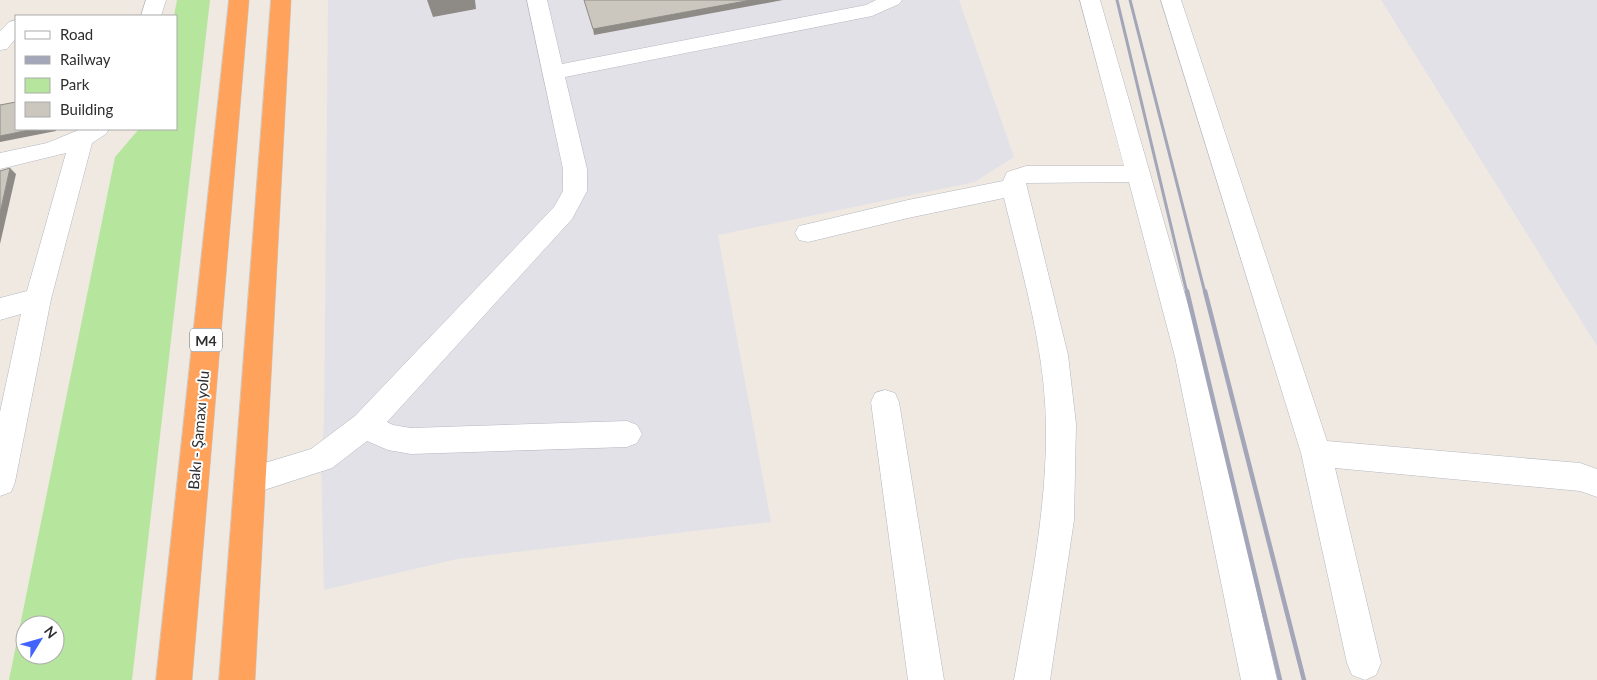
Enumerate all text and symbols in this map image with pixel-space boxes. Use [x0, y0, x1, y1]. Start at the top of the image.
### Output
legend [15, 15, 178, 130]
text: Road [60, 25, 93, 43]
text: Railway [60, 50, 111, 68]
text: Park [60, 75, 90, 93]
text: Building [60, 100, 113, 118]
road number: M4 [190, 328, 222, 352]
street label: Bakı - Şamaxı yolu [184, 370, 212, 490]
north arrow [15, 615, 65, 665]
text: N [41, 622, 61, 641]

